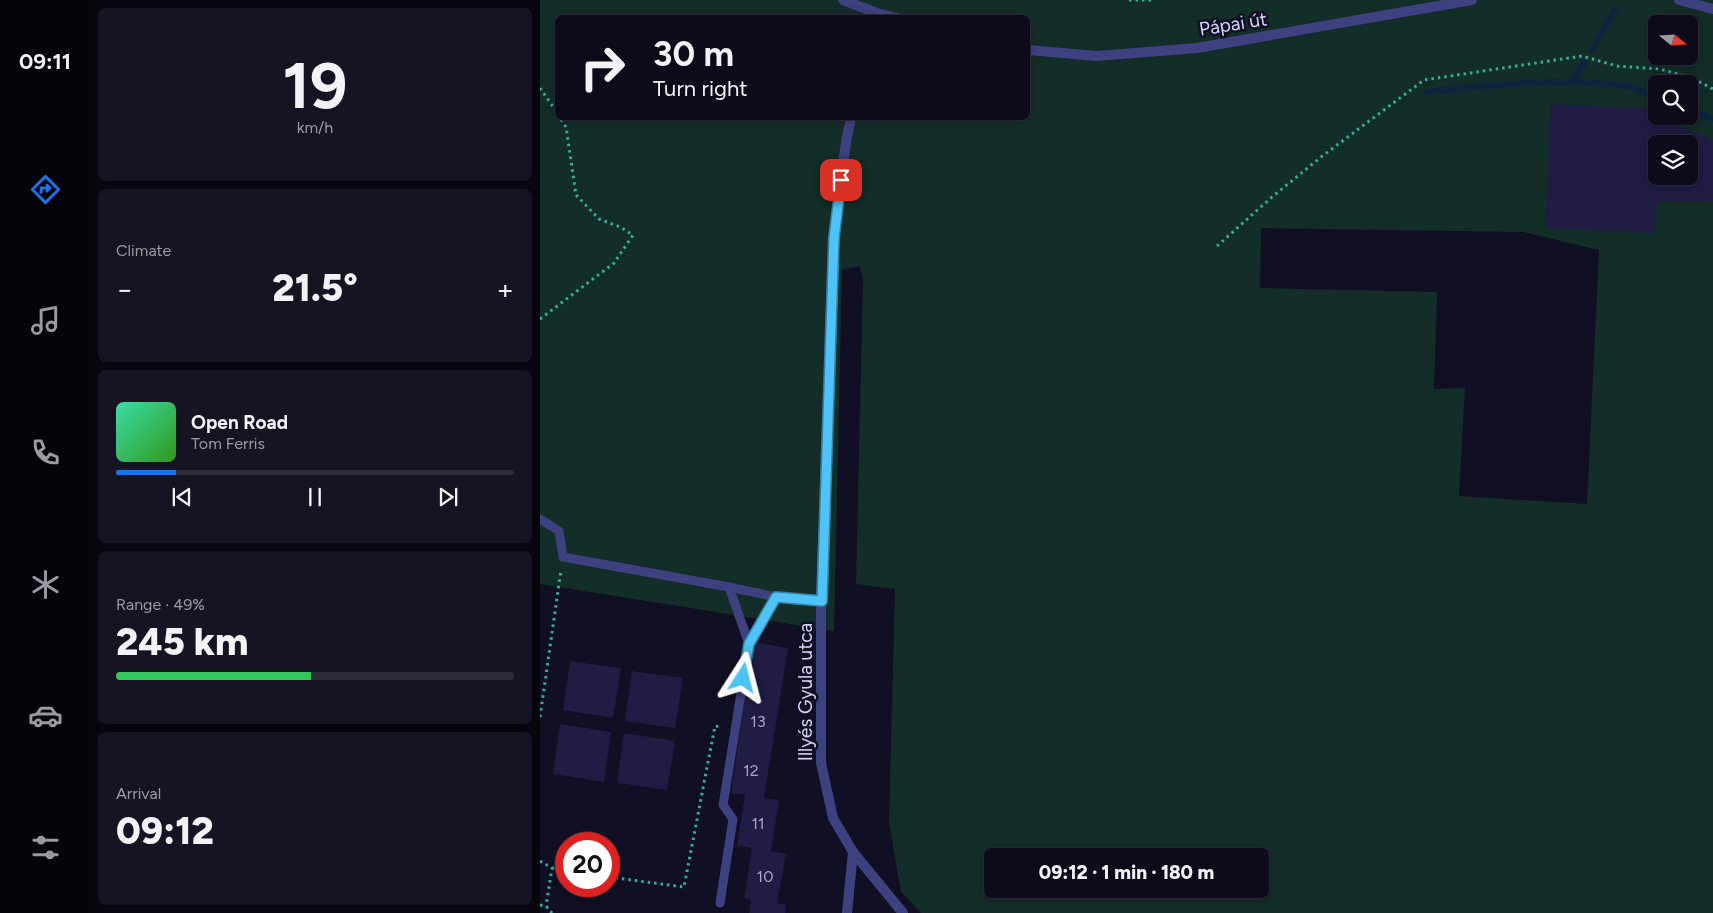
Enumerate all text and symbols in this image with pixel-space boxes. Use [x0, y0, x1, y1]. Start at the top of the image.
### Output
street label: Pápai út [1197, 7, 1269, 41]
north arrow [1648, 15, 1698, 65]
map controls [1648, 15, 1698, 185]
text: 30 m [653, 33, 734, 75]
icon: right [570, 35, 635, 100]
text: 19 [282, 46, 348, 124]
text: 09:11 [19, 48, 71, 75]
text: Turn right [653, 75, 748, 102]
button: search [1648, 75, 1698, 125]
text: km/h [297, 118, 333, 137]
button: layers [1648, 135, 1698, 185]
pin [820, 159, 862, 201]
icon: arrive [827, 166, 855, 194]
icon: directions [28, 172, 63, 207]
text: Climate [116, 241, 171, 260]
text: 21.5° [272, 265, 358, 311]
text: − [116, 272, 133, 306]
text: + [497, 272, 514, 306]
icon: music [28, 303, 63, 338]
text: Open Road [191, 411, 288, 434]
text: Tom Ferris [191, 434, 265, 453]
icon: phone [28, 435, 63, 470]
icon: previous [168, 483, 196, 511]
icon: pause [301, 483, 329, 511]
icon: next [434, 483, 462, 511]
icon: climate [28, 567, 63, 602]
text: Range · 49% [116, 595, 205, 614]
text: 245 km [116, 619, 249, 665]
street label: Illyés Gyula utca [794, 623, 817, 761]
position arrow [716, 651, 768, 703]
icon: car [28, 698, 63, 733]
house number: 13 [750, 712, 766, 731]
house number: 12 [743, 761, 759, 780]
text: Arrival [116, 784, 161, 803]
text: 09:12 [116, 808, 214, 854]
house number: 11 [751, 814, 765, 833]
icon: filters [28, 830, 63, 865]
speed limit sign: 20 [555, 832, 620, 897]
text: 09:12 · 1 min · 180 m [1039, 861, 1214, 884]
house number: 10 [757, 867, 773, 886]

